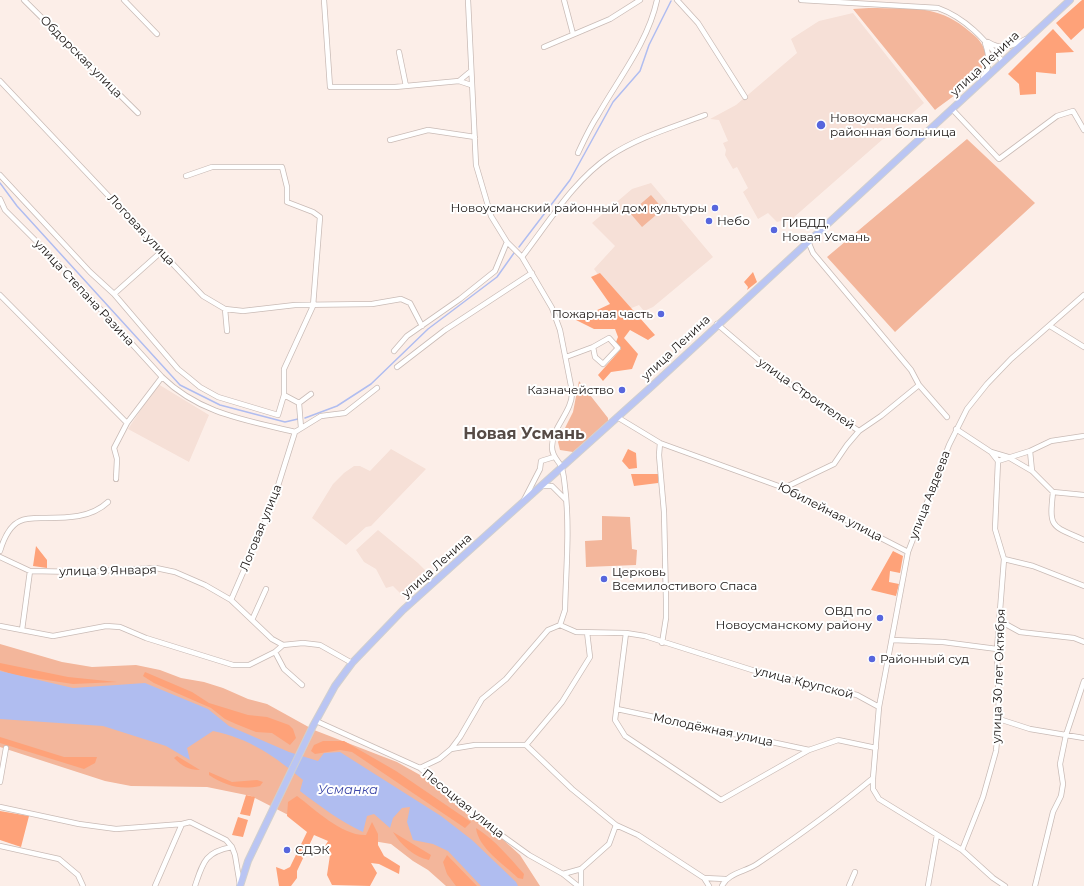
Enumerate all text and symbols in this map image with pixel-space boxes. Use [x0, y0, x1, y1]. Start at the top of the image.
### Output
street label: Обдорская улица [37, 13, 125, 101]
street label: улица Ленина [948, 28, 1022, 100]
place label: Новоусманская районная больница [830, 111, 956, 139]
marker: Новоусманская районная больница [815, 119, 827, 131]
street label: Логовая улица [104, 191, 178, 269]
place label: Новоусманский районный дом культуры [450, 201, 707, 215]
marker: Новоусманский районный дом культуры [710, 203, 720, 213]
place label: Небо [717, 214, 750, 228]
marker: Небо [704, 216, 714, 226]
place label: ГИБДД, Новая Усмань [782, 216, 870, 244]
marker: ГИБДД, Новая Усмань [769, 225, 779, 235]
street label: улица Степана Разина [31, 237, 137, 349]
place label: Пожарная часть [552, 307, 653, 321]
marker: Пожарная часть [656, 309, 666, 319]
street label: улица Ленина [639, 312, 713, 384]
street label: улица Строителей [755, 355, 857, 433]
place label: Казначейство [527, 383, 614, 397]
marker: Казначейство [617, 385, 627, 395]
district label: Новая Усмань [463, 424, 585, 444]
street label: улица Авдеева [906, 449, 954, 541]
street label: Юбилейная улица [775, 479, 885, 545]
street label: Логовая улица [237, 483, 285, 573]
street label: улица Ленина [399, 531, 475, 601]
street label: улица 9 Января [59, 563, 157, 579]
place label: Церковь Всемилостивого Спаса [612, 565, 757, 593]
marker: Церковь Всемилостивого Спаса [599, 574, 609, 584]
place label: ОВД по Новоусманскому району [716, 604, 872, 632]
street label: улица 30 лет Октября [989, 608, 1009, 744]
marker: ОВД по Новоусманскому району [875, 613, 885, 623]
place label: Районный суд [880, 652, 969, 666]
marker: Районный суд [867, 654, 877, 664]
street label: улица Крупской [753, 664, 855, 702]
street label: Молодёжная улица [652, 710, 774, 750]
street label: Песоцкая улица [419, 766, 507, 842]
water label: Усманка [318, 782, 378, 798]
place label: СДЭК [295, 843, 330, 857]
marker: СДЭК [282, 845, 292, 855]

